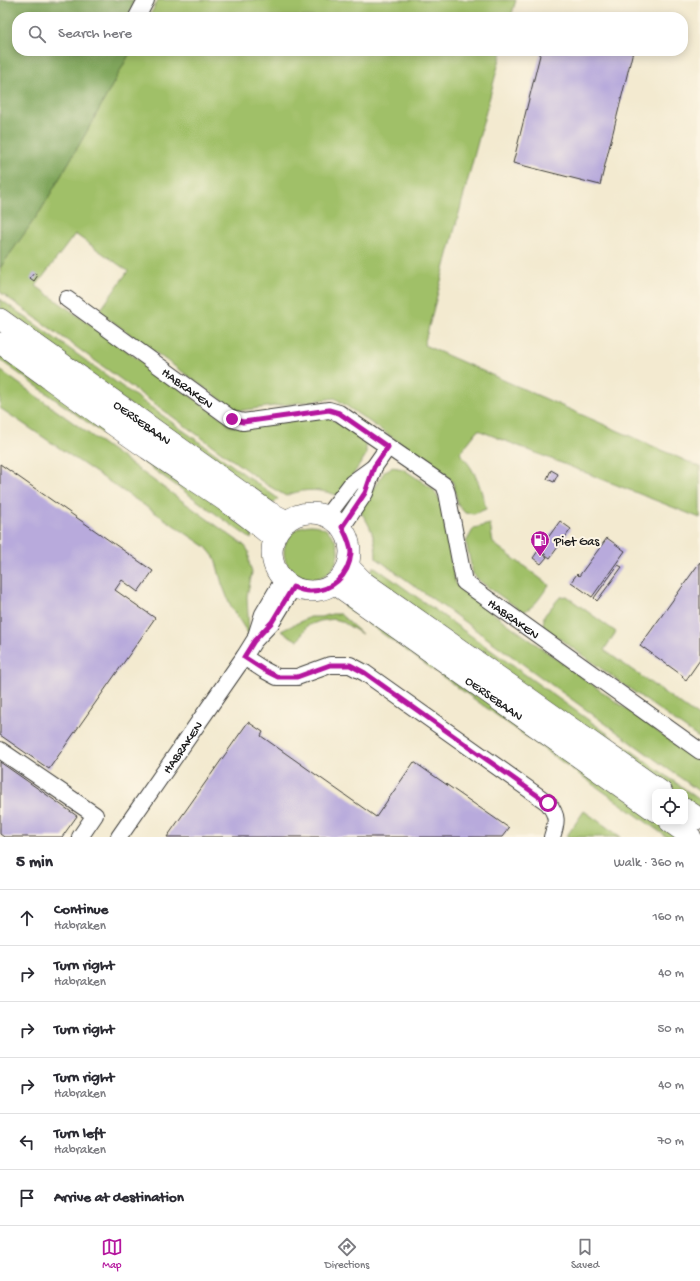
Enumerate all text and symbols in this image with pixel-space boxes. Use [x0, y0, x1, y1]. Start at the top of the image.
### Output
search box [12, 12, 688, 56]
icon: search [26, 23, 48, 45]
text: Search here [58, 25, 132, 43]
street label: HABRAKEN [158, 366, 216, 413]
street label: OERSEBAAN [110, 398, 173, 449]
route end [223, 410, 241, 428]
fuel station icon: Piet Gas [529, 529, 551, 557]
place label: Piet Gas [553, 535, 601, 550]
street label: HABRAKEN [484, 596, 542, 644]
street label: OERSEBAAN [462, 674, 525, 725]
street label: HABRAKEN [161, 719, 207, 777]
map controls [652, 789, 688, 825]
button: locate [652, 789, 688, 825]
route start [539, 794, 557, 812]
text: 5 min [16, 853, 53, 873]
text: Walk · 360 m [614, 856, 684, 871]
text: Continue [54, 901, 108, 919]
icon: ahead [16, 907, 38, 929]
text: 160 m [652, 910, 684, 925]
text: Habraken [54, 919, 106, 934]
text: Turn right [54, 957, 114, 975]
icon: right [16, 963, 38, 985]
text: 40 m [658, 966, 684, 981]
text: Habraken [54, 975, 106, 990]
icon: right [16, 1019, 38, 1041]
text: Turn right [54, 1021, 114, 1039]
text: 50 m [657, 1022, 684, 1037]
text: Turn right [54, 1069, 114, 1087]
icon: right [16, 1075, 38, 1097]
text: 40 m [658, 1078, 684, 1093]
text: Habraken [54, 1087, 106, 1102]
text: Turn left [54, 1125, 105, 1143]
icon: left [16, 1131, 38, 1153]
text: 70 m [658, 1134, 684, 1149]
text: Habraken [54, 1143, 106, 1158]
icon: arrive [16, 1187, 38, 1209]
text: Arrive at destination [54, 1189, 184, 1207]
tab: Map [101, 1236, 123, 1272]
tab: Directions [325, 1236, 369, 1272]
tab: Saved [571, 1236, 599, 1272]

